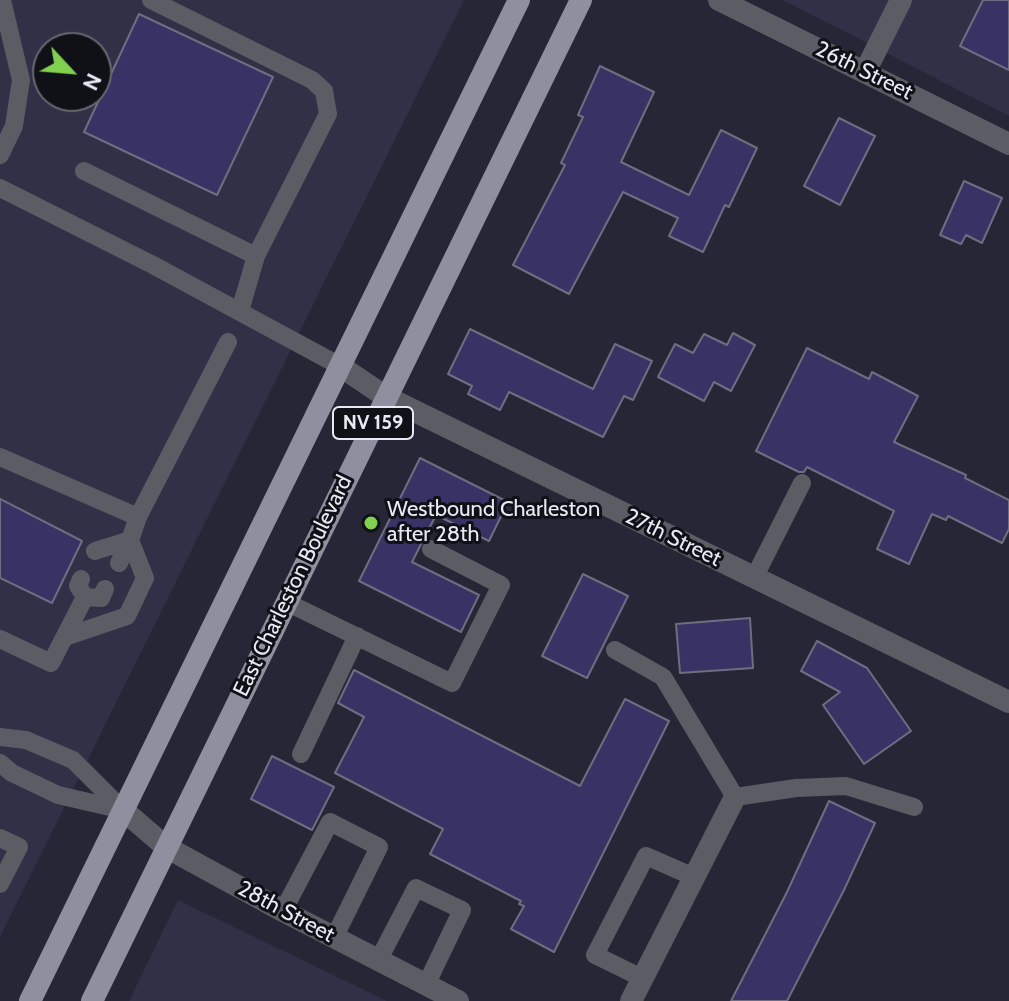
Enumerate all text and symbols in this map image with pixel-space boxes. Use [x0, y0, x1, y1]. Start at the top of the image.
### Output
north arrow [32, 32, 112, 112]
street label: 26th Street [811, 36, 917, 106]
text: N [77, 69, 108, 95]
road number: NV 159 [333, 407, 413, 439]
street label: East Charleston Boulevard [228, 471, 358, 701]
place label: Westbound Charleston after 28th [387, 497, 600, 548]
street label: 27th Street [621, 503, 725, 573]
marker: Westbound Charleston after 28th [362, 514, 380, 532]
street label: 28th Street [233, 876, 339, 948]

